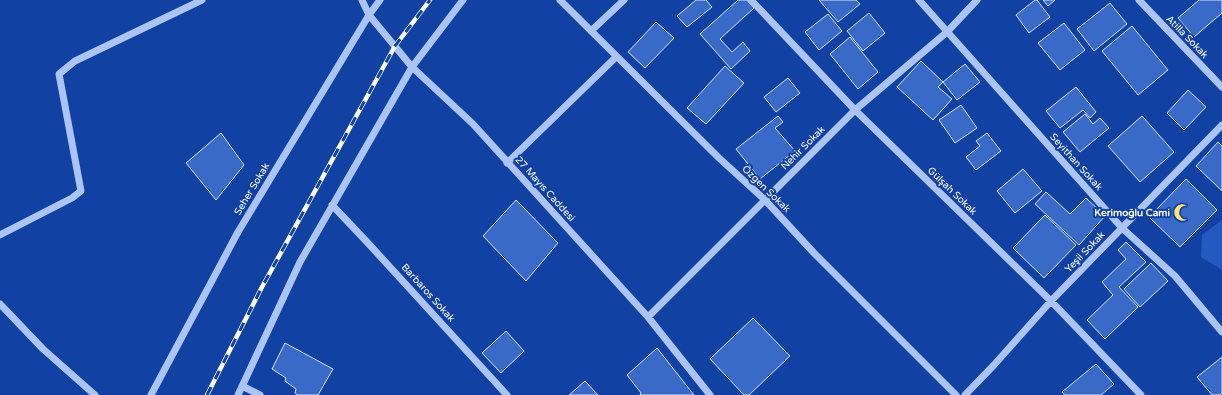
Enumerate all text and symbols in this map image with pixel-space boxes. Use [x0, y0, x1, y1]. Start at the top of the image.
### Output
street label: Atilla Sokak [1163, 13, 1211, 61]
street label: Nehir Sokak [779, 123, 828, 172]
street label: Seyithan Sokak [1047, 131, 1105, 193]
street label: 27 Mayıs Caddesi [513, 154, 577, 224]
street label: Seher Sokak [232, 160, 273, 217]
street label: Özgen Sokak [739, 163, 793, 215]
street label: Gülşah Sokak [925, 164, 980, 218]
mosque icon: Kerimoğlu Cami [1173, 203, 1193, 223]
place label: Kerimoğlu Cami [1094, 207, 1171, 219]
street label: Yeşil Sokak [1063, 229, 1108, 275]
street label: Barbaros Sokak [399, 261, 458, 325]

